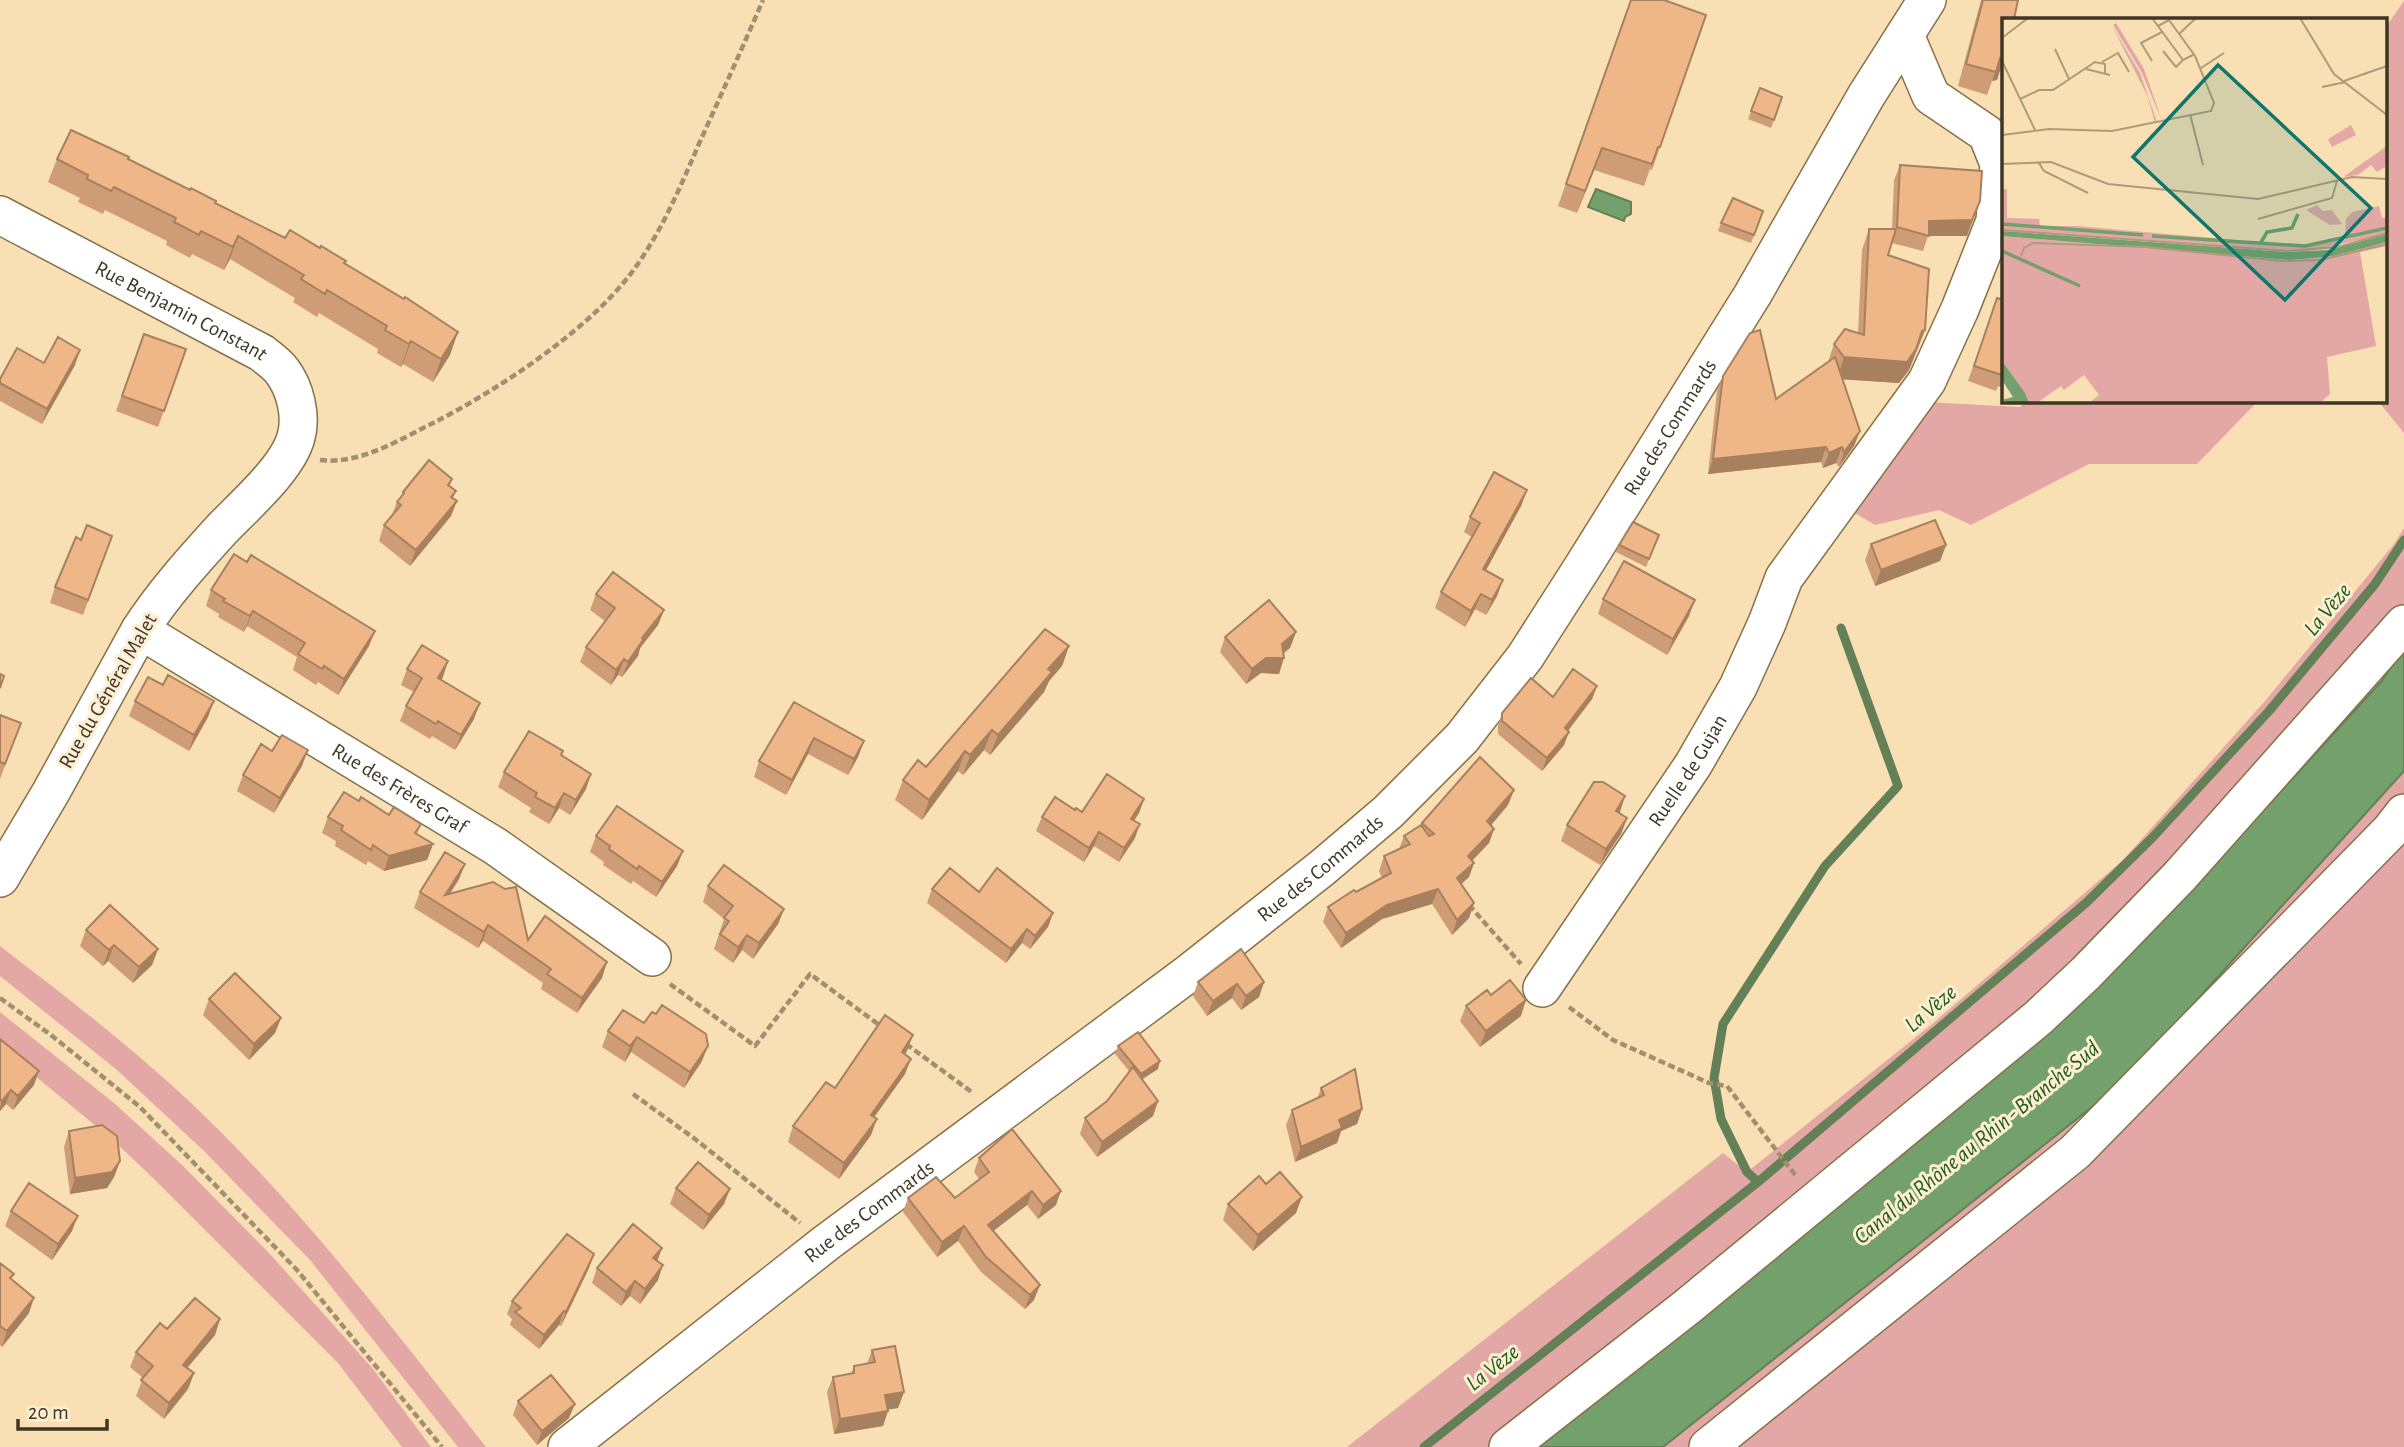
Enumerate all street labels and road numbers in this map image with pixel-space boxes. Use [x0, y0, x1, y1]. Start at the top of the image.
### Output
street label: Rue Benjamin Constant [92, 257, 272, 364]
street label: Rue des Commards [1620, 356, 1720, 499]
street label: Rue du Général Malet [55, 610, 161, 772]
street label: Ruelle de Gujan [1644, 711, 1730, 830]
street label: Rue des Frères Graf [328, 739, 472, 838]
street label: Rue des Commards [1253, 811, 1387, 925]
street label: Rue des Commards [800, 1156, 938, 1266]

